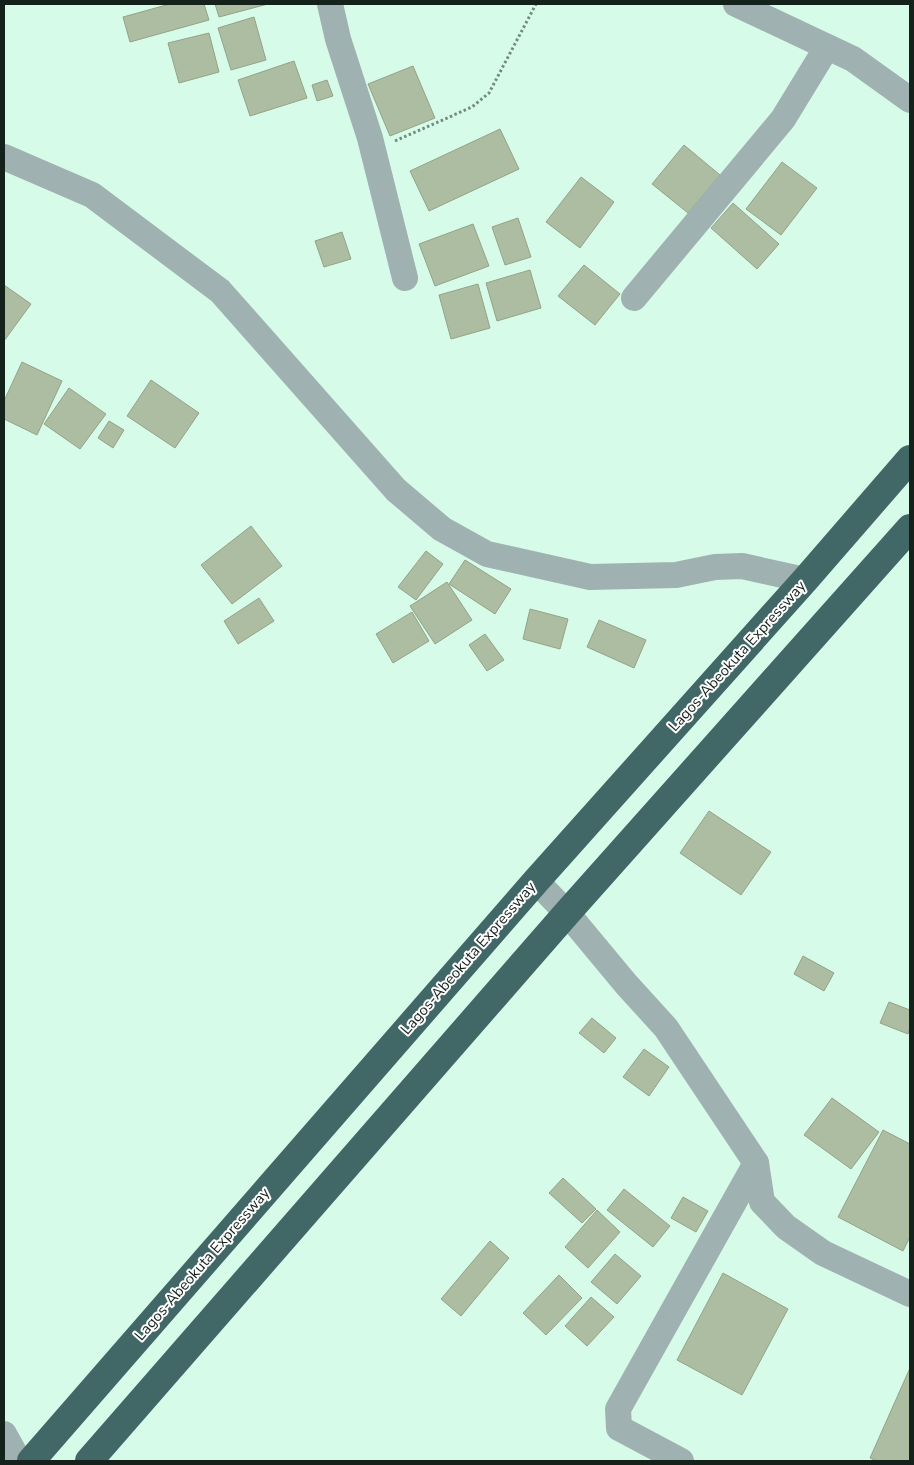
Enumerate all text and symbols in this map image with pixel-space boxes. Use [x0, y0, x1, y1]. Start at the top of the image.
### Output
street label: Lagos-Abeokuta Expressway [664, 576, 810, 736]
street label: Lagos-Abeokuta Expressway [396, 877, 540, 1039]
street label: Lagos-Abeokuta Expressway [130, 1183, 274, 1345]

